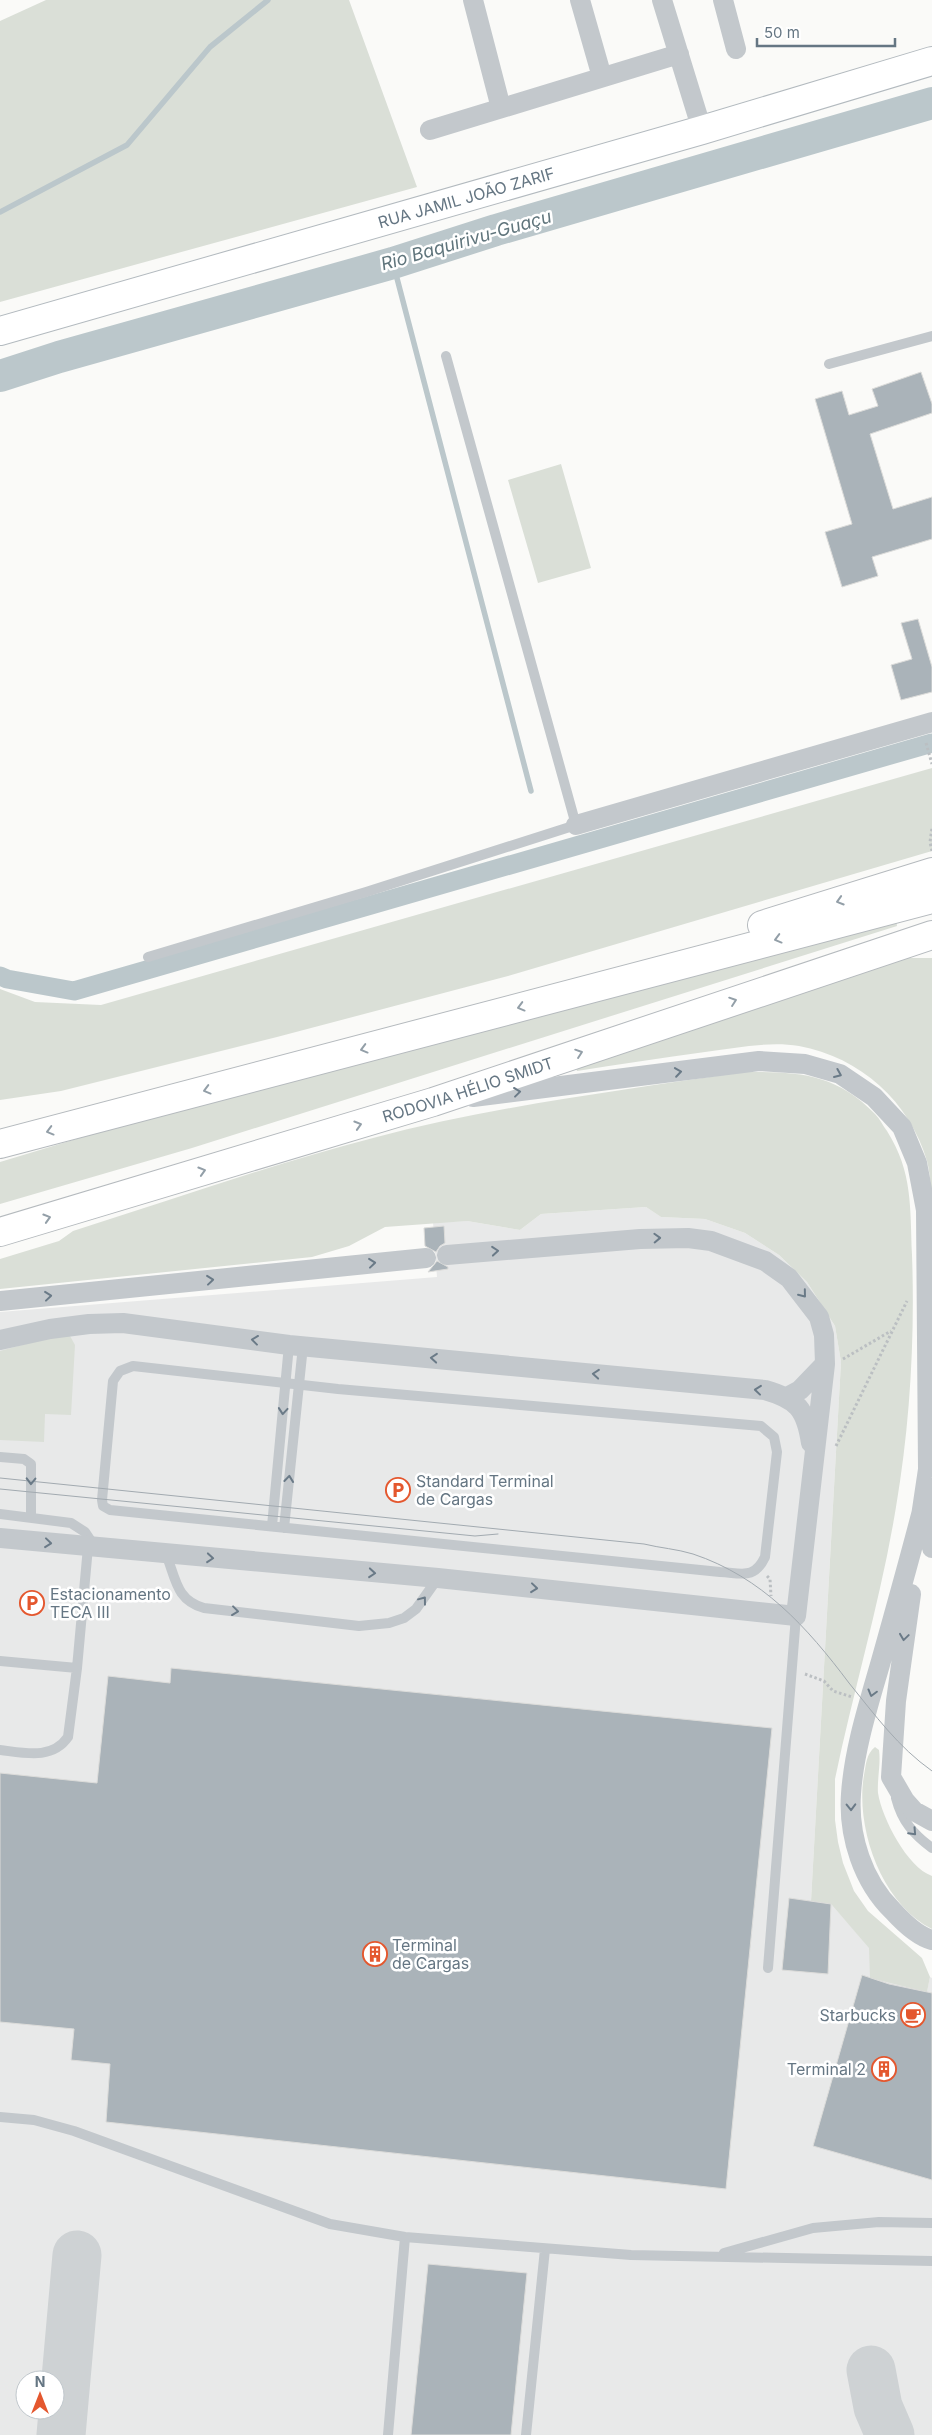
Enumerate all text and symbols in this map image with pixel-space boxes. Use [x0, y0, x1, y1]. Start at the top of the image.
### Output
scale bar [757, 15, 894, 47]
text: 50 m [764, 23, 800, 42]
street label: RUA JAMIL JOÃO ZARIF [376, 163, 557, 232]
water label: Rio Baquirivu-Guaçu [378, 205, 554, 274]
one-way arrow [836, 895, 845, 905]
one-way arrow [774, 933, 783, 944]
one-way arrow [728, 997, 737, 1007]
one-way arrow [517, 1001, 525, 1012]
one-way arrow [360, 1043, 369, 1053]
one-way arrow [574, 1049, 583, 1059]
street label: RODOVIA HÉLIO SMIDT [380, 1052, 556, 1127]
one-way arrow [674, 1067, 682, 1078]
one-way arrow [833, 1068, 842, 1079]
one-way arrow [202, 1084, 211, 1095]
one-way arrow [513, 1087, 521, 1098]
one-way arrow [353, 1120, 362, 1130]
one-way arrow [45, 1125, 54, 1136]
one-way arrow [198, 1167, 206, 1177]
one-way arrow [42, 1213, 50, 1223]
one-way arrow [653, 1233, 661, 1244]
one-way arrow [491, 1246, 499, 1257]
one-way arrow [368, 1258, 376, 1269]
one-way arrow [206, 1275, 214, 1286]
one-way arrow [797, 1289, 806, 1298]
one-way arrow [45, 1291, 53, 1302]
one-way arrow [251, 1335, 259, 1346]
one-way arrow [430, 1353, 438, 1364]
one-way arrow [592, 1369, 600, 1380]
one-way arrow [753, 1384, 761, 1395]
one-way arrow [277, 1407, 288, 1415]
place label: Standard Terminal de Cargas [416, 1471, 554, 1509]
one-way arrow [283, 1475, 294, 1483]
parking icon: Standard Terminal de Cargas [385, 1477, 411, 1503]
one-way arrow [26, 1478, 36, 1485]
one-way arrow [45, 1537, 53, 1548]
one-way arrow [207, 1553, 215, 1564]
one-way arrow [368, 1567, 376, 1578]
one-way arrow [530, 1583, 538, 1594]
place label: Estacionamento TECA III [50, 1584, 171, 1622]
parking icon: Estacionamento TECA III [19, 1590, 45, 1616]
one-way arrow [417, 1596, 426, 1606]
one-way arrow [231, 1605, 239, 1616]
one-way arrow [900, 1633, 910, 1642]
one-way arrow [867, 1688, 877, 1696]
one-way arrow [846, 1804, 857, 1812]
one-way arrow [907, 1826, 916, 1835]
place label: Terminal de Cargas [392, 1935, 469, 1973]
building icon: Terminal de Cargas [362, 1941, 388, 1967]
cafe icon: Starbucks [900, 2002, 926, 2028]
place label: Starbucks [820, 2005, 896, 2025]
building icon: Terminal 2 [871, 2056, 897, 2082]
place label: Terminal 2 [787, 2059, 866, 2079]
north arrow [15, 2370, 65, 2420]
text: N [35, 2373, 45, 2390]

